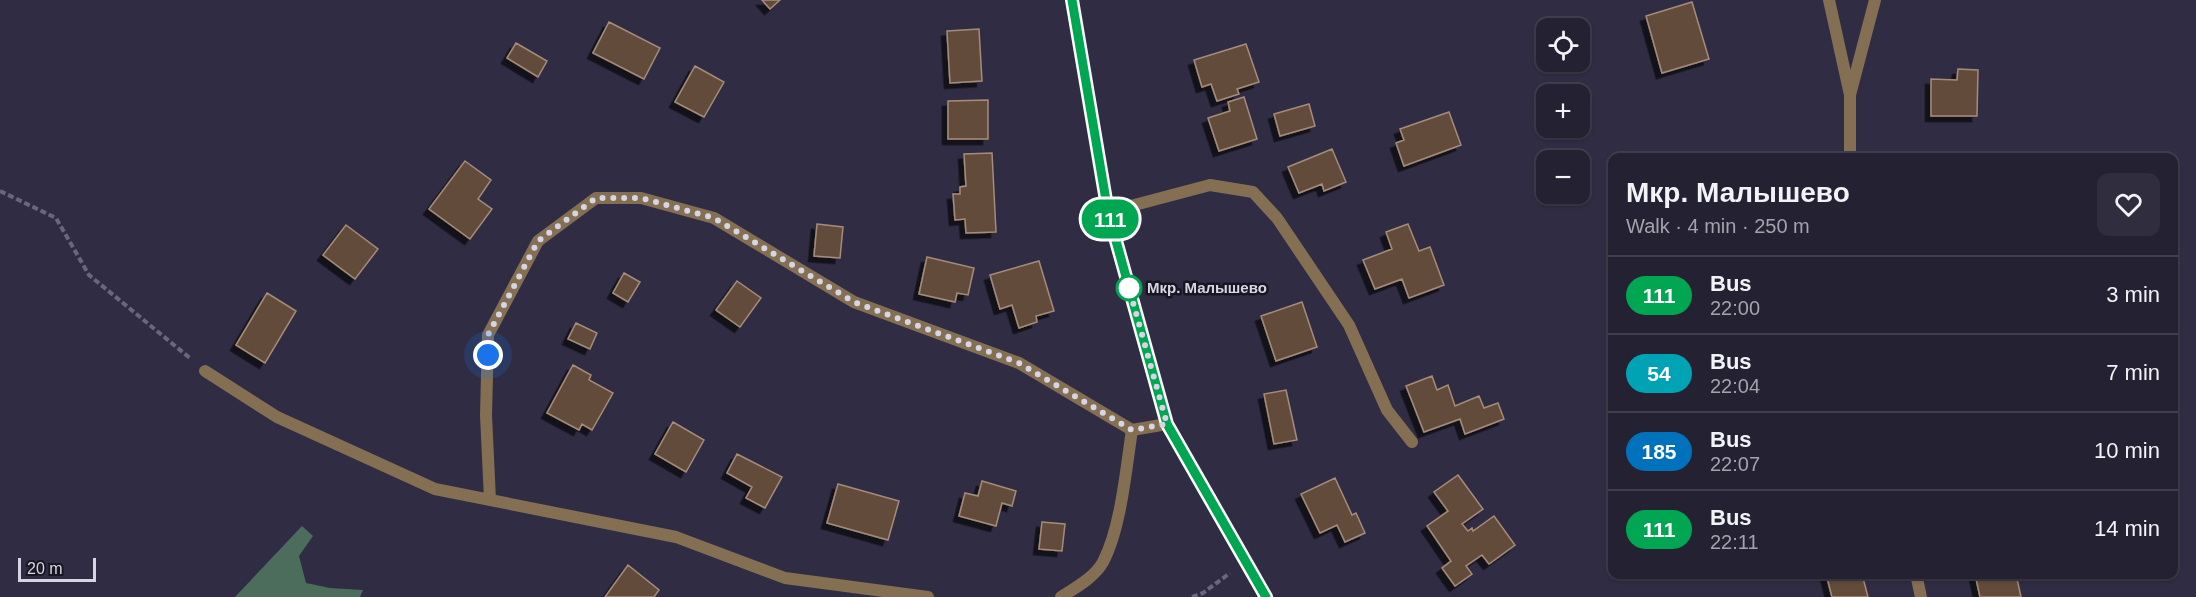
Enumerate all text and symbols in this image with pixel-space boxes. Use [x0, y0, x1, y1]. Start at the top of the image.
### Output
map controls [1536, 18, 1590, 204]
button: locate [1536, 18, 1590, 72]
button: + [1536, 84, 1590, 138]
button: − [1536, 150, 1590, 204]
button: heart [2097, 173, 2160, 236]
text: Мкр. Малышево [1626, 177, 1850, 208]
line badge: 111 [1076, 200, 1144, 238]
text: 111 [1094, 208, 1126, 231]
text: Walk · 4 min · 250 m [1626, 215, 1810, 237]
text: Bus [1710, 271, 1752, 296]
marker: Мкр. Малышево [1116, 275, 1142, 301]
place label: Мкр. Малышево [1147, 279, 1267, 296]
text: 3 min [2106, 282, 2160, 307]
text: 111 [1643, 284, 1675, 307]
text: 22:00 [1710, 297, 1760, 319]
your location [473, 340, 503, 370]
text: Bus [1710, 349, 1752, 374]
text: 7 min [2106, 360, 2160, 385]
text: 54 [1647, 362, 1671, 385]
text: 22:04 [1710, 375, 1760, 397]
text: Bus [1710, 427, 1752, 452]
text: 10 min [2094, 438, 2160, 463]
text: 185 [1641, 440, 1677, 463]
text: 22:07 [1710, 453, 1760, 475]
text: Bus [1710, 505, 1752, 530]
text: 14 min [2094, 516, 2160, 541]
text: 111 [1643, 518, 1675, 541]
text: 22:11 [1710, 531, 1759, 553]
scale bar [18, 555, 96, 582]
text: 20 m [27, 560, 63, 577]

